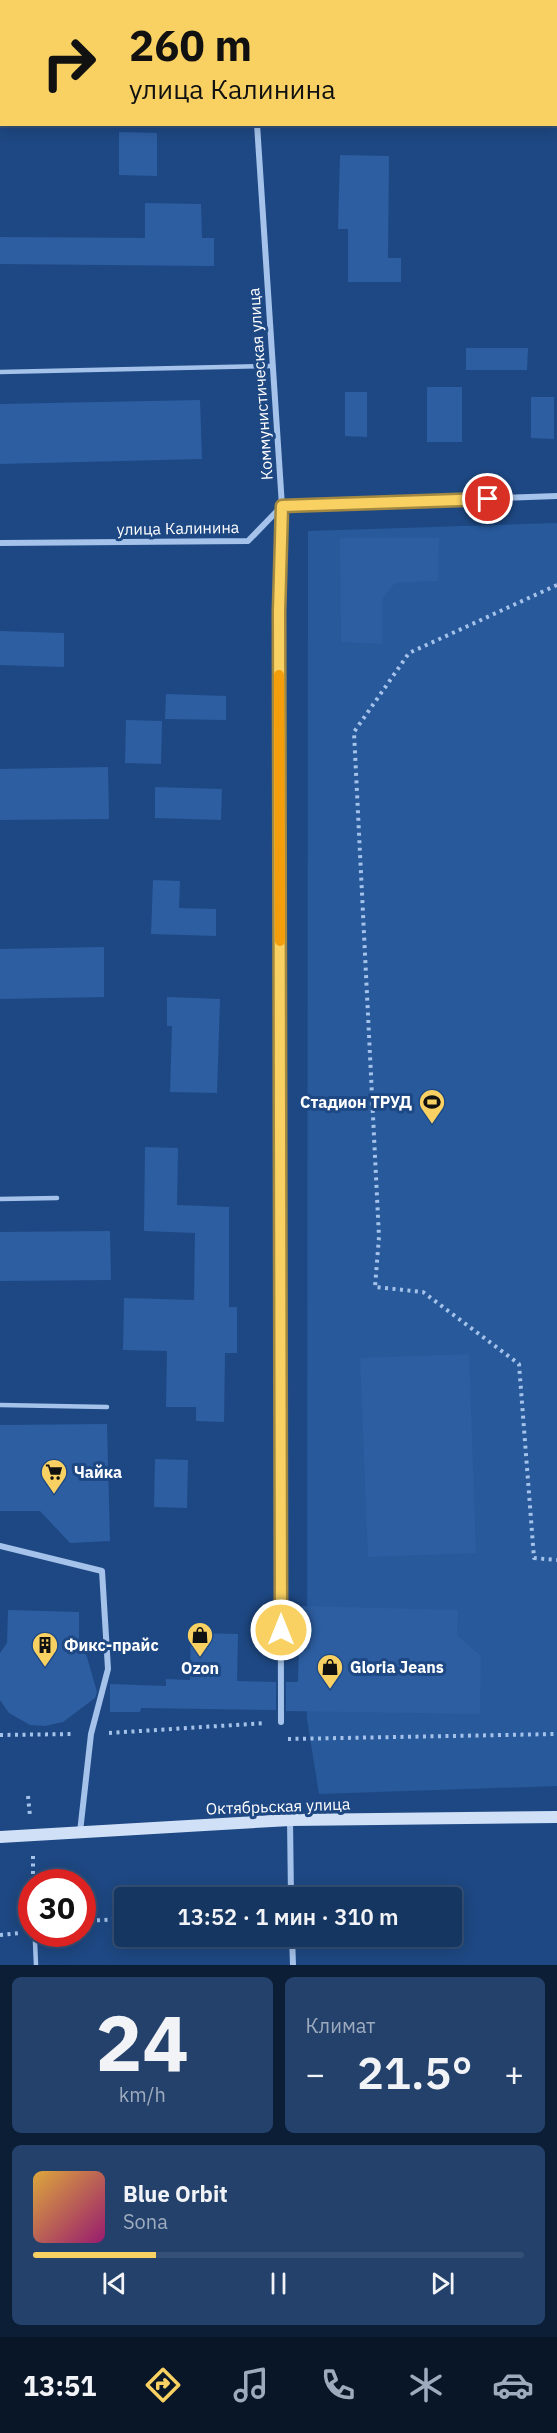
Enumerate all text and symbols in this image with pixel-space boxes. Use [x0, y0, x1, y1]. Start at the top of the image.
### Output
text: 260 m [129, 18, 252, 73]
icon: right [30, 24, 108, 102]
text: улица Калинина [129, 71, 336, 106]
street label: Коммунистическая улица [243, 287, 277, 481]
pin [462, 473, 513, 524]
icon: arrive [471, 482, 504, 515]
street label: улица Калинина [117, 517, 240, 539]
sports icon: Стадион ТРУД [417, 1087, 447, 1125]
place label: Стадион ТРУД [300, 1092, 412, 1112]
supermarket icon: Чайка [39, 1457, 69, 1495]
place label: Чайка [74, 1462, 122, 1482]
position arrow [249, 1598, 313, 1662]
shop icon: Ozon [185, 1620, 215, 1658]
building icon: Фикс-прайс [30, 1630, 60, 1668]
place label: Фикс-прайс [64, 1635, 159, 1655]
shop icon: Gloria Jeans [315, 1652, 345, 1690]
place label: Gloria Jeans [350, 1657, 444, 1677]
place label: Ozon [181, 1658, 219, 1678]
street label: Октябрьская улица [205, 1793, 351, 1819]
speed limit sign: 30 [18, 1869, 96, 1947]
text: 13:52 · 1 мин · 310 m [177, 1902, 399, 1931]
text: 24 [95, 1991, 189, 2092]
text: Климат [306, 2012, 376, 2039]
text: 21.5° [357, 2043, 473, 2101]
text: − [306, 2052, 325, 2095]
text: + [504, 2052, 524, 2095]
text: km/h [119, 2081, 166, 2108]
text: Blue Orbit [123, 2179, 228, 2208]
text: Sona [123, 2208, 168, 2235]
icon: previous [98, 2267, 131, 2300]
icon: pause [262, 2267, 295, 2300]
icon: next [426, 2267, 459, 2300]
icon: directions [142, 2364, 184, 2406]
icon: music [230, 2364, 272, 2406]
icon: phone [317, 2364, 359, 2406]
icon: climate [405, 2364, 447, 2406]
icon: car [492, 2364, 534, 2406]
text: 13:51 [23, 2368, 96, 2403]

